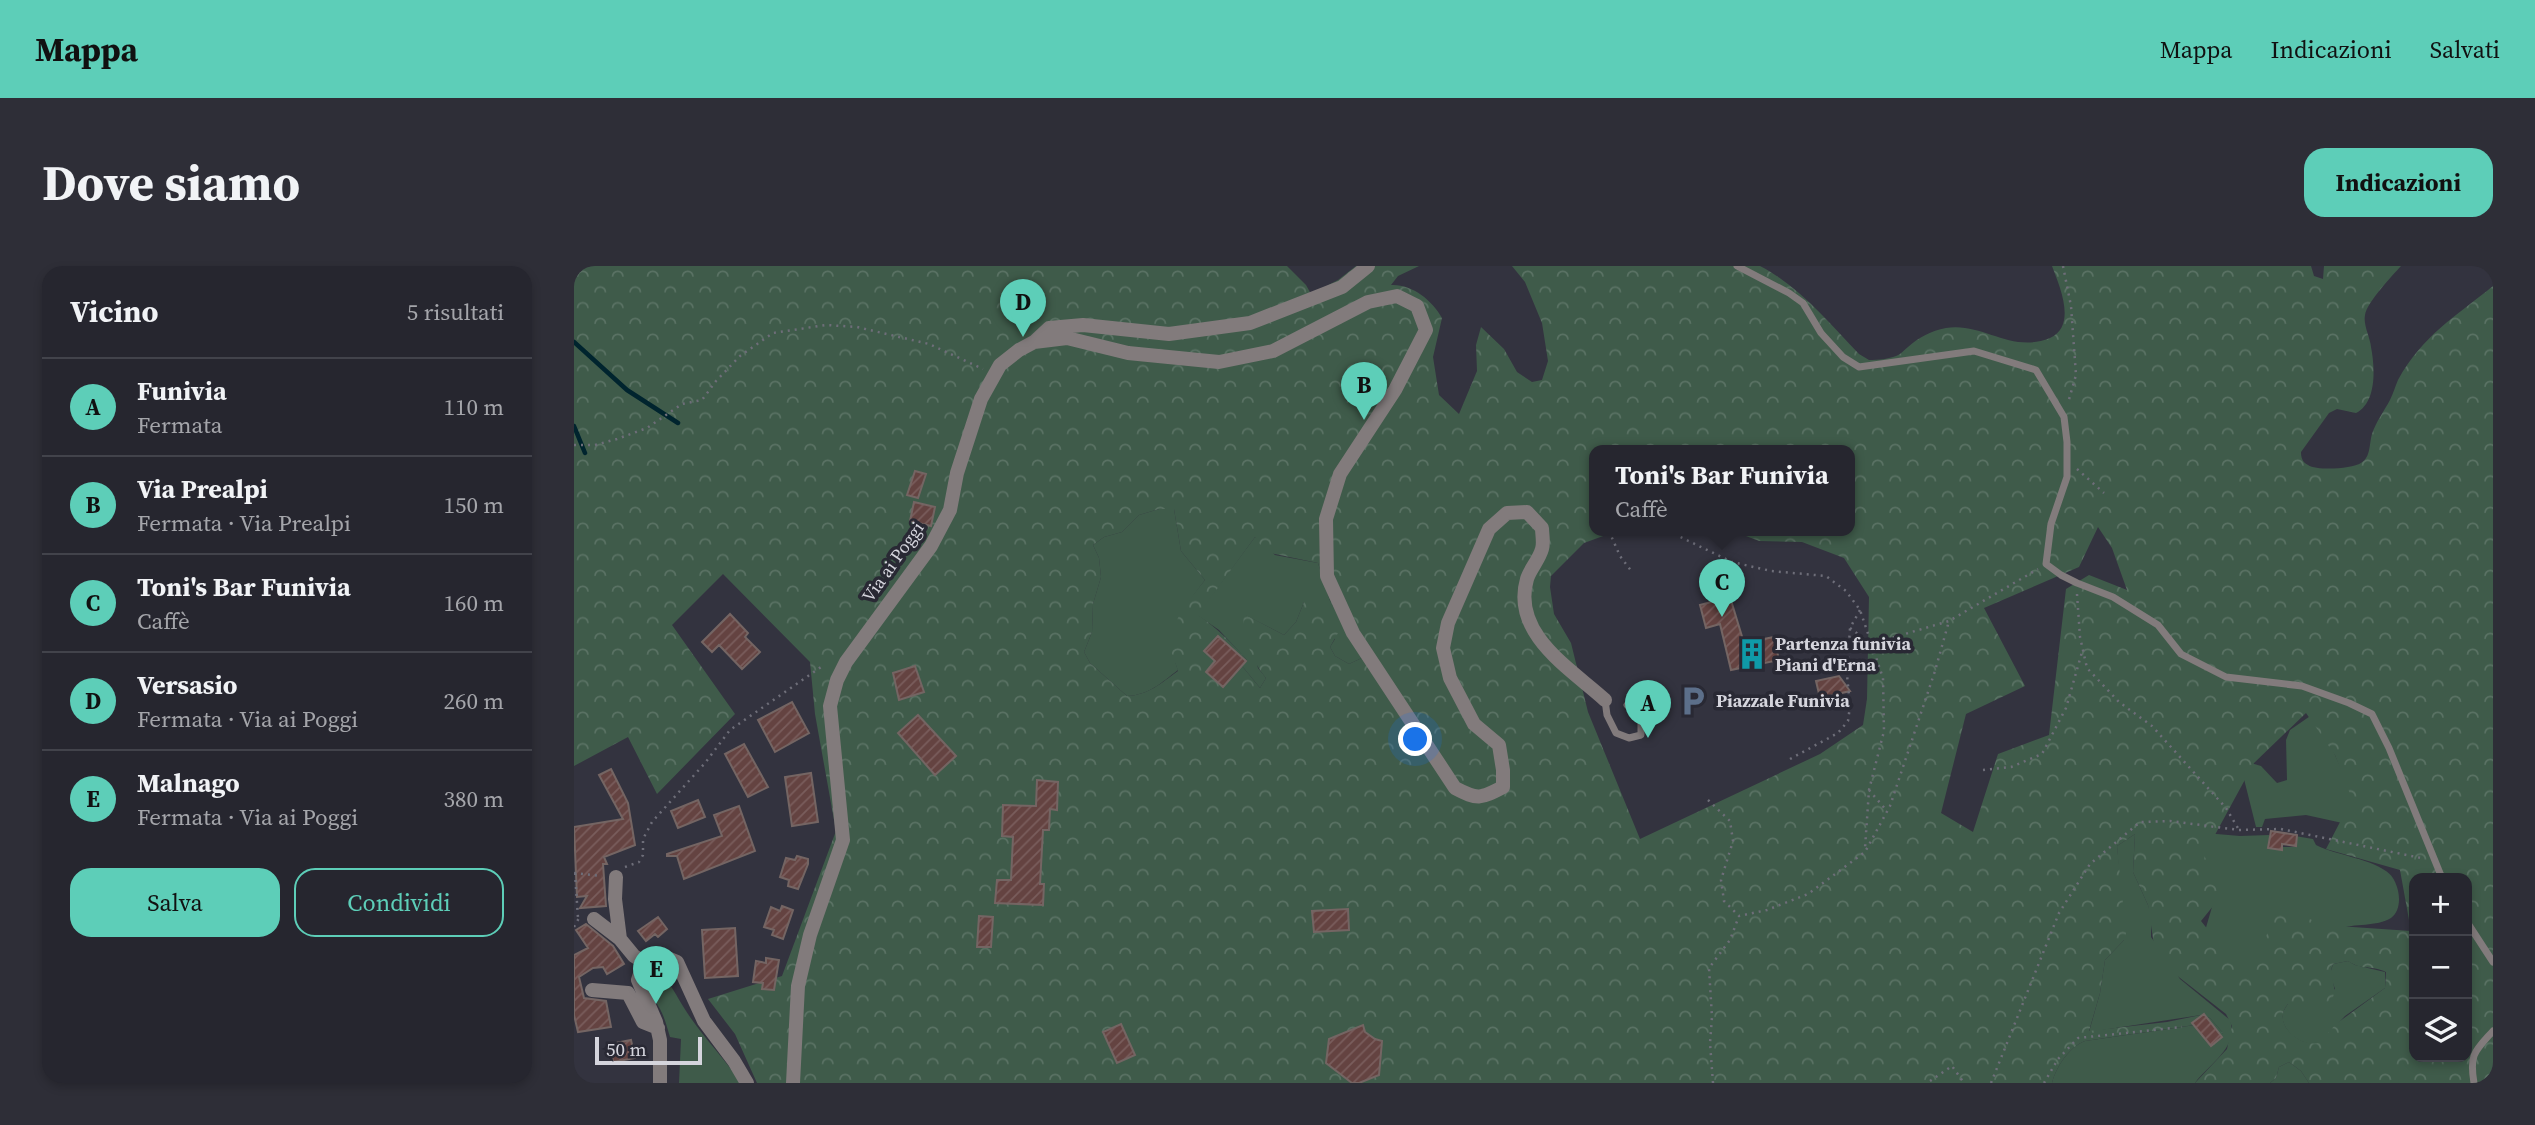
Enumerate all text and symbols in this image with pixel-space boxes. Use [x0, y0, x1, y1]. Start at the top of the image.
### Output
text: Mappa [35, 27, 138, 72]
text: Mappa [2160, 33, 2233, 66]
text: Indicazioni [2271, 33, 2392, 66]
text: Salvati [2430, 33, 2500, 66]
button: Indicazioni [2304, 148, 2493, 217]
text: Dove siamo [42, 149, 300, 216]
pin: D [1000, 279, 1046, 337]
text: Vicino [70, 291, 159, 332]
text: 5 risultati [407, 296, 504, 328]
pin: B [1341, 362, 1387, 420]
text: Funivia [137, 373, 227, 409]
text: A [85, 391, 101, 423]
text: 110 m [443, 391, 504, 423]
text: Fermata [137, 409, 222, 441]
popup [1589, 445, 1855, 536]
text: Toni's Bar Funivia [1615, 457, 1829, 493]
text: Via Prealpi [137, 471, 268, 507]
text: B [86, 489, 100, 521]
text: 150 m [443, 489, 504, 521]
text: Caffè [1615, 493, 1668, 525]
text: Fermata · Via Prealpi [137, 507, 351, 539]
street label: Via ai Poggi [856, 516, 930, 607]
pin: C [1699, 559, 1745, 617]
text: Toni's Bar Funivia [137, 569, 351, 605]
text: C [86, 587, 100, 619]
text: 160 m [443, 587, 504, 619]
text: Caffè [137, 605, 190, 637]
place label: Partenza funivia Piani d'Erna [1775, 631, 1912, 677]
building icon: Partenza funivia Piani d'Erna [1735, 637, 1769, 671]
text: Versasio [137, 667, 237, 703]
pin: A [1625, 680, 1671, 738]
parking icon: Piazzale Funivia [1676, 684, 1710, 718]
text: D [85, 685, 101, 717]
text: 260 m [443, 685, 504, 717]
place label: Piazzale Funivia [1716, 688, 1850, 713]
text: Fermata · Via ai Poggi [137, 703, 358, 735]
your location [1398, 722, 1432, 756]
text: Malnago [137, 765, 240, 801]
text: E [86, 783, 100, 815]
text: 380 m [443, 783, 504, 815]
text: Fermata · Via ai Poggi [137, 801, 358, 833]
button: Salva [70, 868, 280, 937]
button: Condividi [294, 868, 504, 937]
map controls [2409, 873, 2472, 1062]
button: + [2409, 873, 2472, 936]
button: − [2409, 936, 2472, 999]
pin: E [633, 946, 679, 1004]
button: layers [2409, 999, 2472, 1062]
scale bar [595, 1034, 702, 1066]
text: 50 m [606, 1036, 647, 1062]

